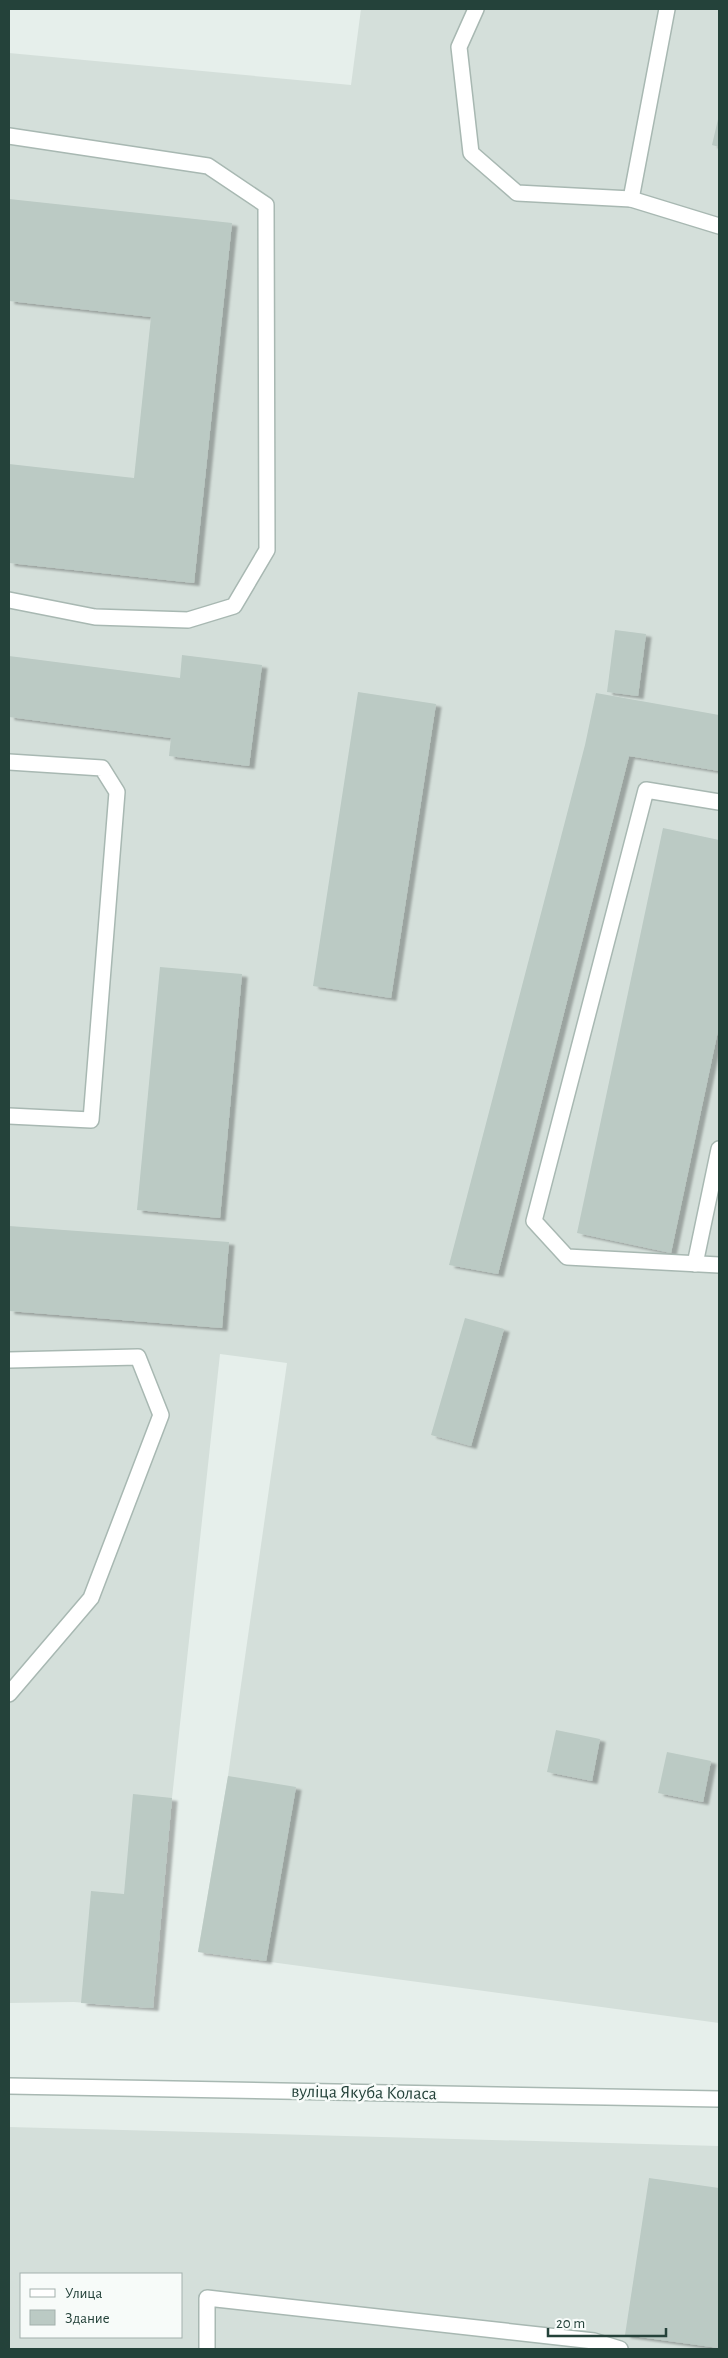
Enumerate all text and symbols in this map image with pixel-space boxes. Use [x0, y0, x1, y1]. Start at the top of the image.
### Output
street label: вуліца Якуба Коласа [291, 2082, 437, 2103]
legend [20, 2273, 182, 2338]
text: Улица [65, 2286, 102, 2301]
scale bar [548, 2306, 666, 2338]
text: Здание [65, 2311, 110, 2326]
text: 20 m [556, 2316, 585, 2331]

